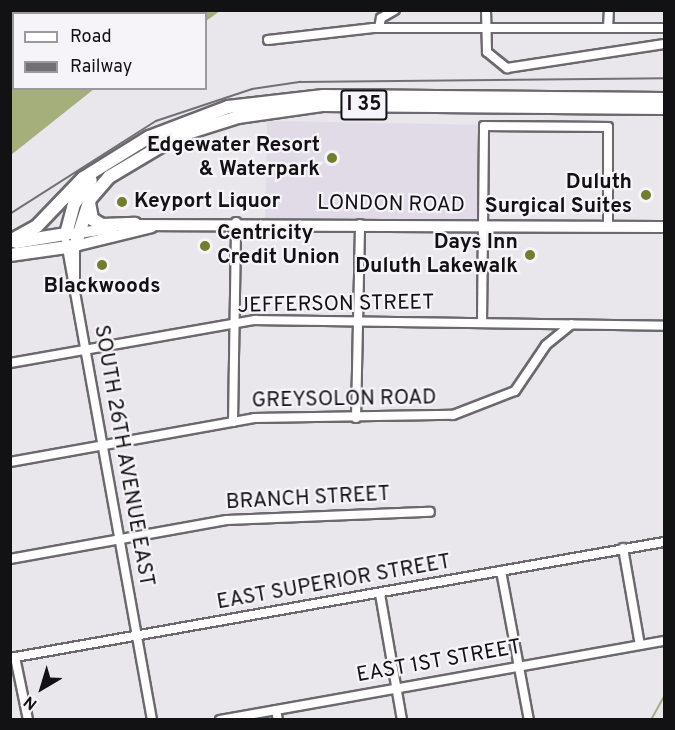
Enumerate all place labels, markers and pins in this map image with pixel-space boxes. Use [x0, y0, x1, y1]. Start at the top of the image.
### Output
place label: Edgewater Resort & Waterpark [147, 133, 320, 183]
marker: Edgewater Resort & Waterpark [325, 151, 339, 165]
place label: Duluth Surgical Suites [485, 170, 632, 220]
marker: Duluth Surgical Suites [637, 186, 655, 204]
place label: Keyport Liquor [134, 189, 280, 215]
marker: Keyport Liquor [115, 195, 129, 209]
place label: Centricity Credit Union [217, 221, 340, 271]
place label: Days Inn Duluth Lakewalk [355, 230, 518, 280]
marker: Centricity Credit Union [198, 239, 212, 253]
marker: Days Inn Duluth Lakewalk [523, 248, 537, 262]
marker: Blackwoods [95, 258, 109, 272]
place label: Blackwoods [43, 274, 161, 300]

